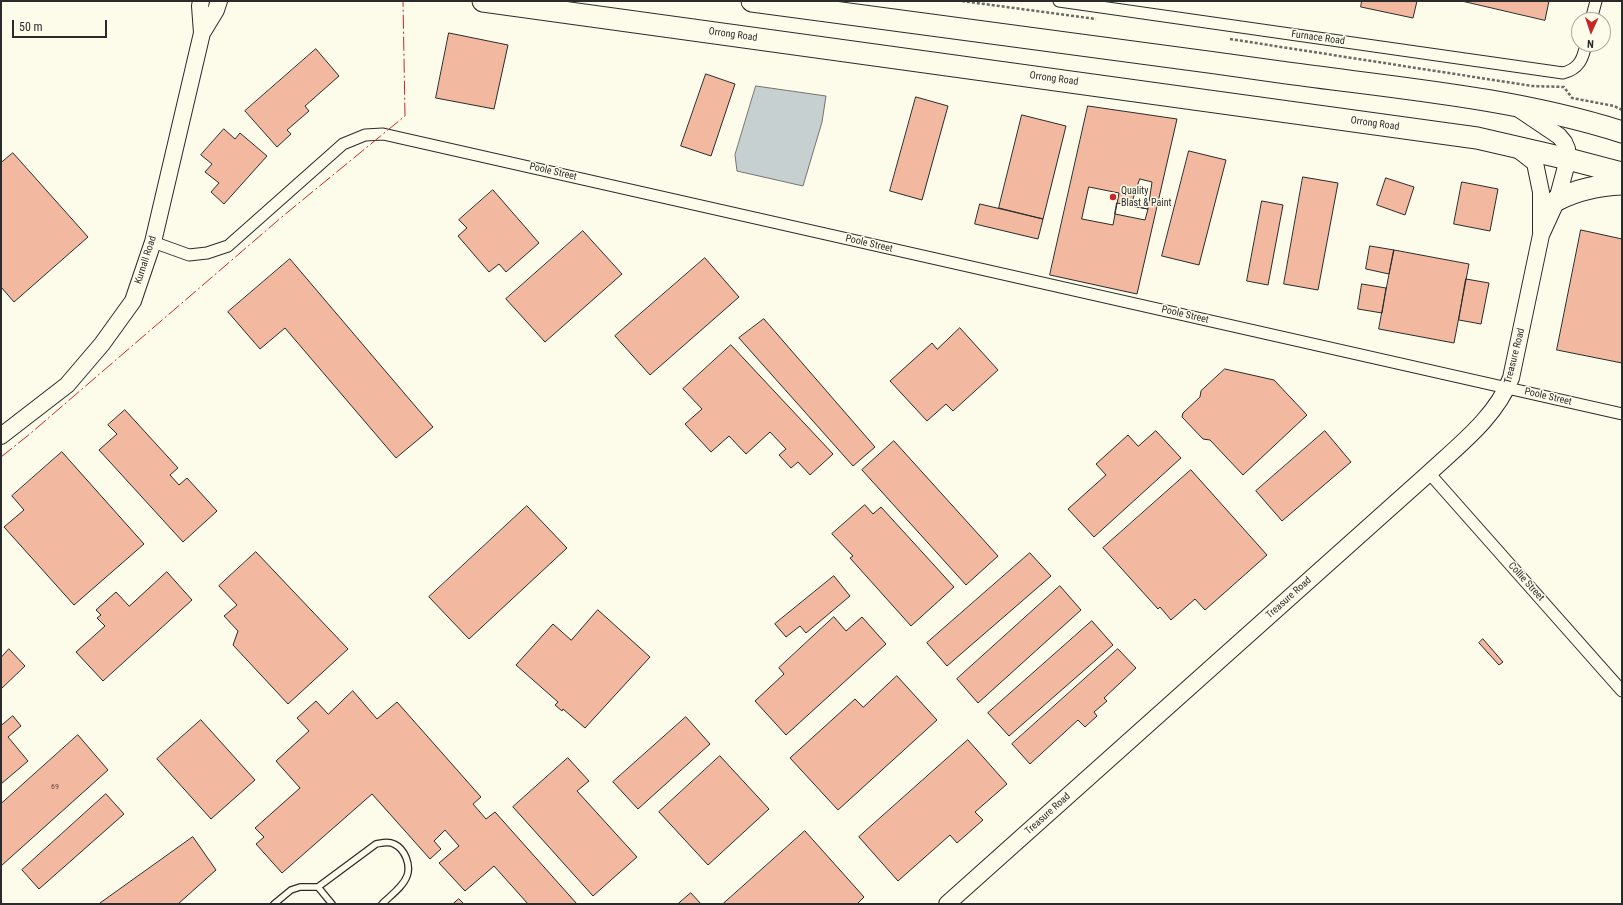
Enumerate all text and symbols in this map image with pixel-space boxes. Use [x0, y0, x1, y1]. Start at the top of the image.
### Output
scale bar [14, 12, 109, 38]
north arrow [1571, 12, 1611, 52]
text: 50 m [19, 20, 43, 34]
street label: Orrong Road [708, 26, 758, 44]
street label: Furnace Road [1290, 28, 1346, 48]
text: N [1587, 37, 1594, 50]
street label: Orrong Road [1029, 70, 1079, 88]
street label: Orrong Road [1350, 115, 1400, 133]
street label: Poole Street [528, 161, 578, 183]
place label: Quality Blast & Paint [1121, 185, 1171, 208]
marker: Quality Blast & Paint [1108, 192, 1118, 202]
street label: Poole Street [844, 233, 894, 255]
street label: Kurnall Road [133, 234, 159, 286]
street label: Poole Street [1160, 304, 1210, 326]
street label: Treasure Road [1502, 327, 1528, 385]
street label: Poole Street [1523, 386, 1573, 408]
street label: Collie Street [1505, 560, 1547, 604]
street label: Treasure Road [1264, 575, 1314, 621]
house number: 69 [51, 782, 59, 792]
street label: Treasure Road [1023, 791, 1073, 837]

